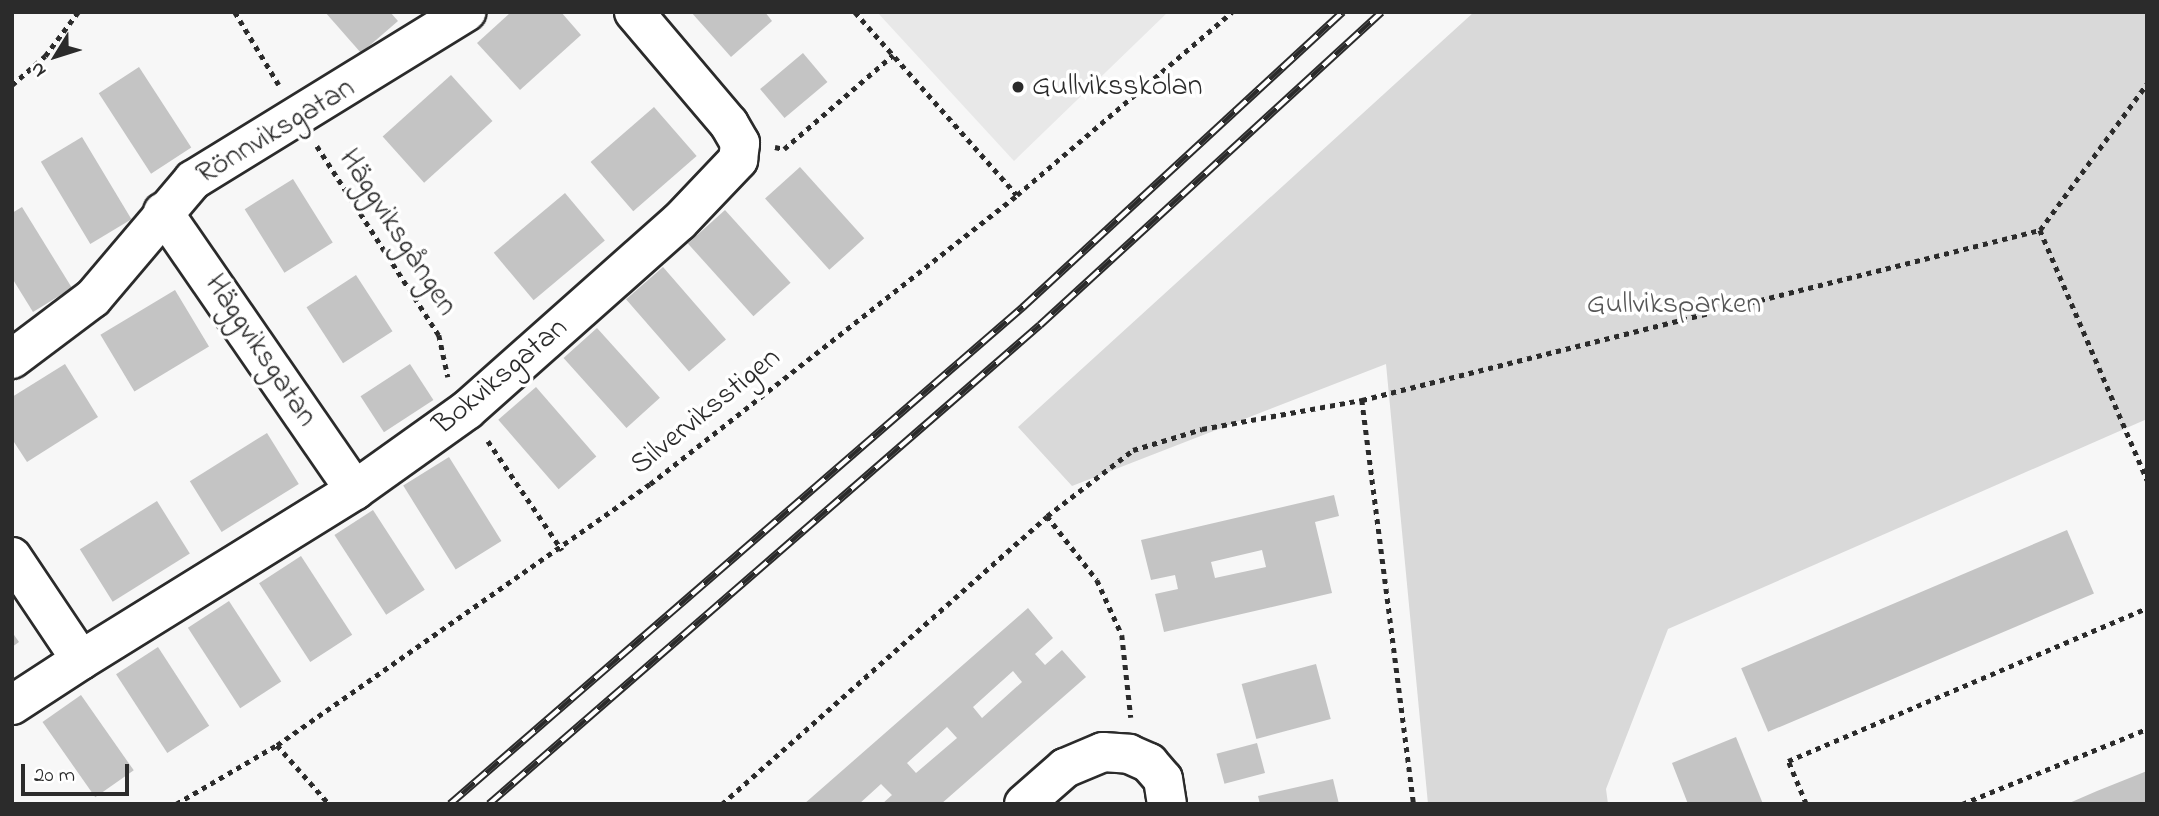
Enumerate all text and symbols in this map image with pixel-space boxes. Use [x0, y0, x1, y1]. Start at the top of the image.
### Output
north arrow [21, 21, 91, 91]
text: N [24, 56, 54, 83]
place label: Gullviksskolan [1032, 69, 1202, 105]
street label: Rönnviksgatan [190, 71, 362, 193]
marker: Gullviksskolan [1010, 79, 1026, 95]
street label: Häggviksgången [330, 143, 464, 323]
street label: Häggviksgatan [196, 268, 324, 434]
park label: Gullviksparken [1587, 287, 1761, 323]
street label: Bokviksgatan [427, 310, 575, 444]
street label: Silverviksstigen [624, 340, 788, 484]
scale bar [24, 750, 133, 794]
text: 20 m [34, 761, 75, 791]

